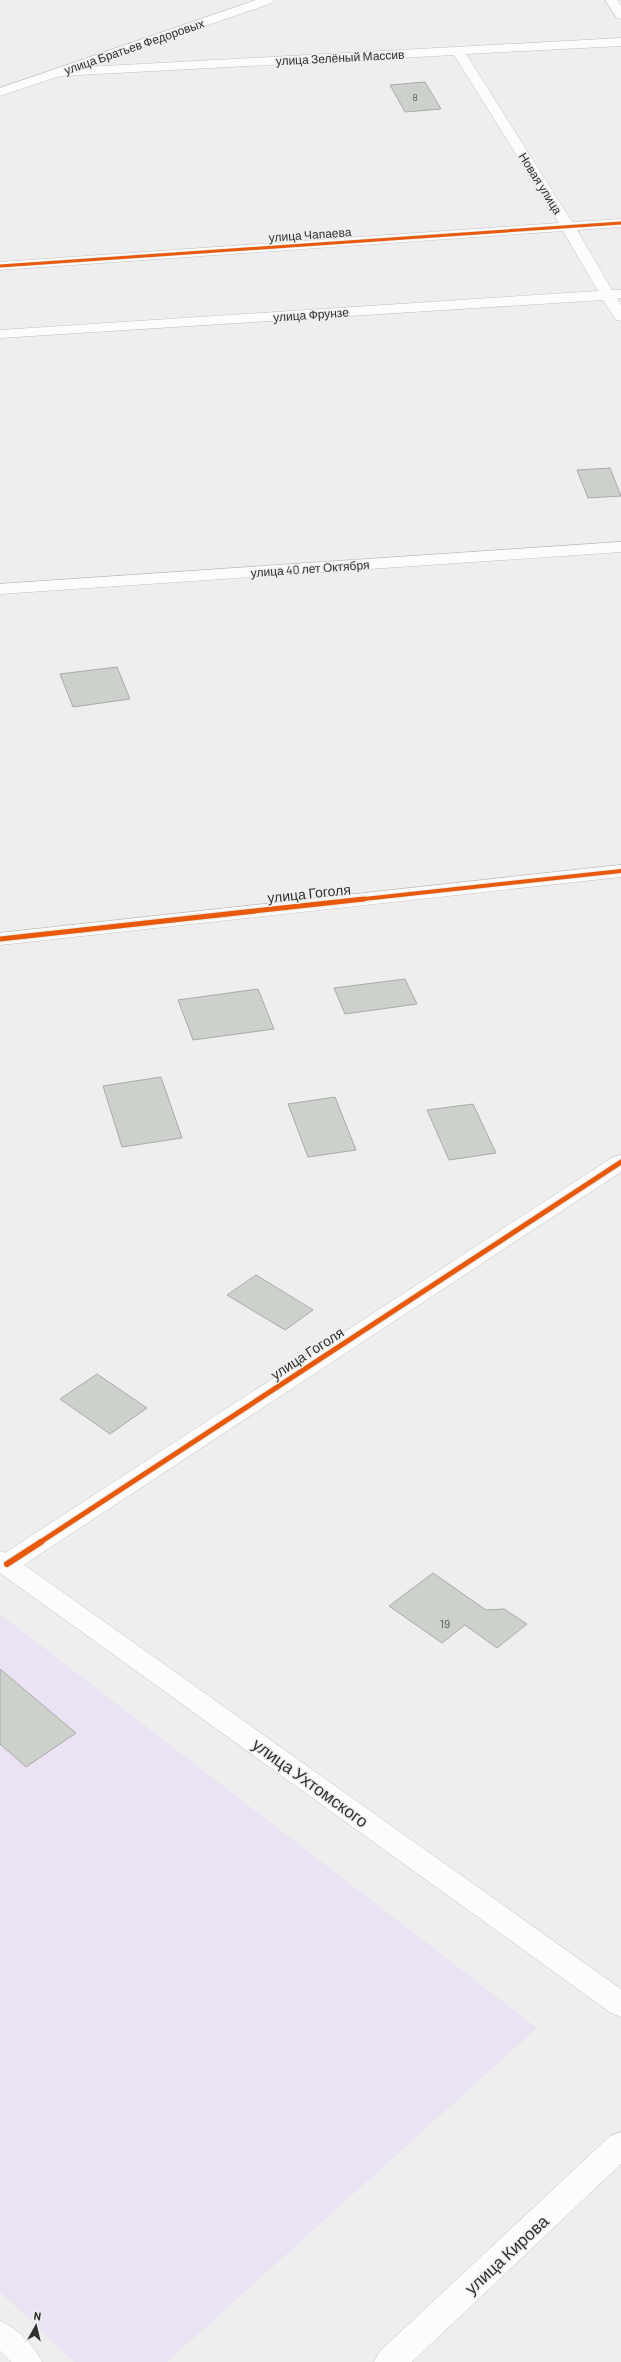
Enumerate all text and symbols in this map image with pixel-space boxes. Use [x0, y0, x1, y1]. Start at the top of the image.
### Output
street label: улица Братьев Федоровых [62, 15, 206, 78]
street label: улица Зелёный Массив [275, 47, 405, 68]
house number: 8 [412, 91, 418, 103]
street label: Новая улица [516, 150, 566, 217]
street label: улица Чапаева [268, 224, 352, 245]
street label: улица Фрунзе [273, 304, 350, 325]
street label: улица 40 лет Октября [250, 557, 370, 580]
street label: улица Гоголя [266, 880, 352, 906]
street label: улица Гоголя [267, 1323, 347, 1383]
house number: 19 [440, 1616, 450, 1630]
street label: улица Ухтомского [249, 1733, 373, 1831]
street label: улица Кирова [460, 2210, 552, 2298]
north arrow [16, 2306, 56, 2346]
text: N [33, 2309, 42, 2323]

